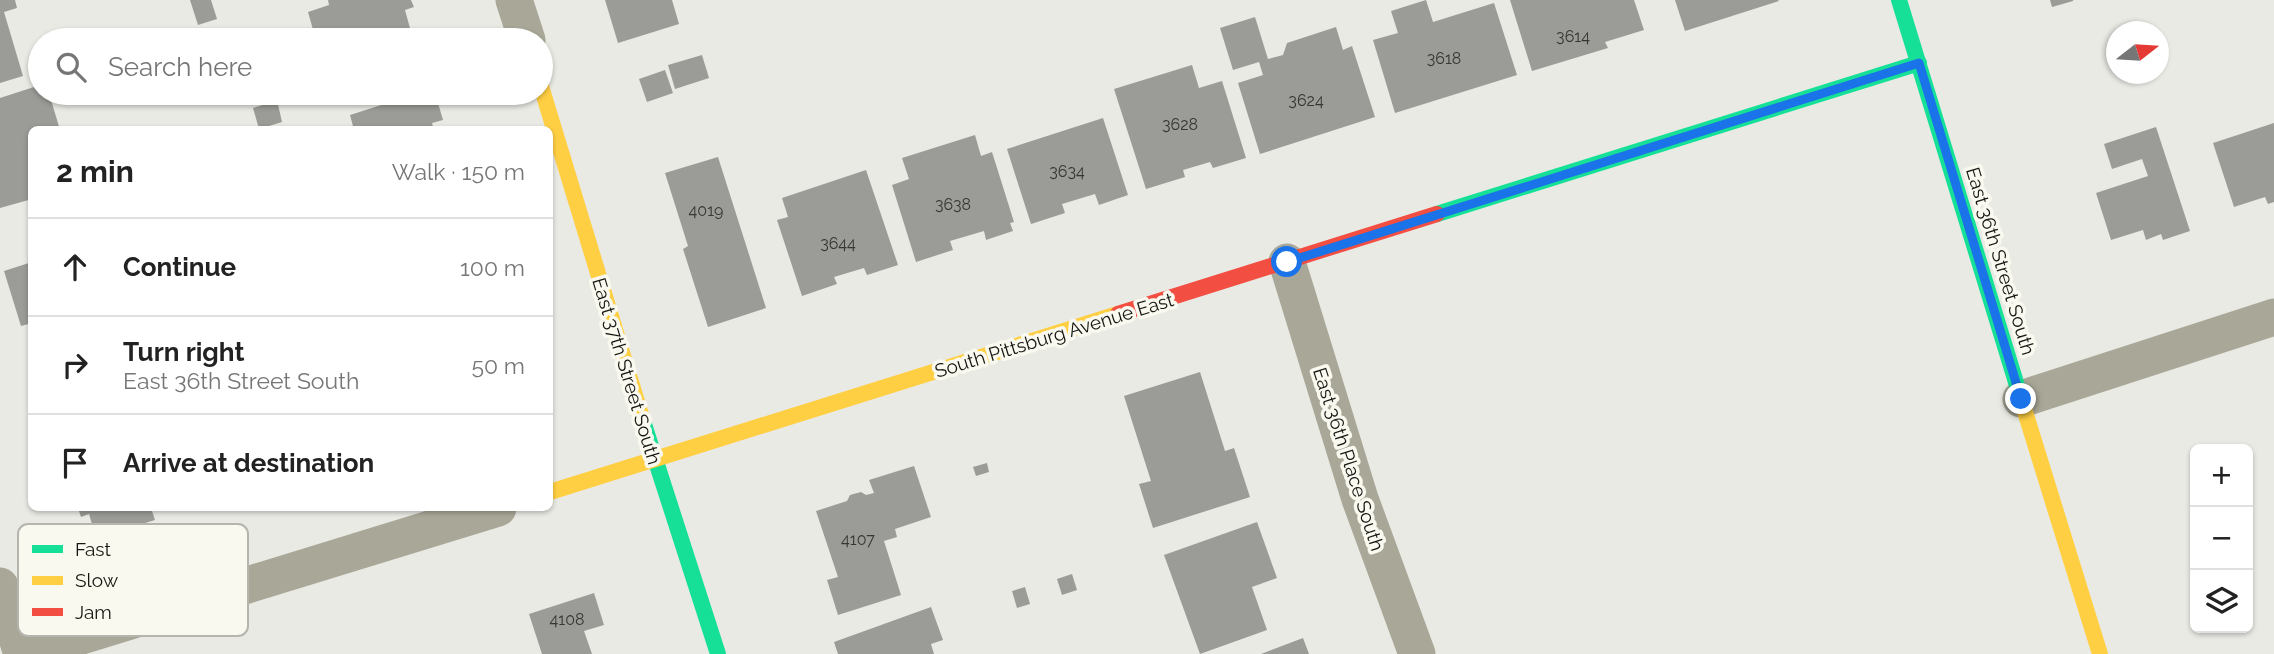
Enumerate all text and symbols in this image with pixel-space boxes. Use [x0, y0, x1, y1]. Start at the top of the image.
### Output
north arrow [2106, 21, 2169, 84]
house number: 3614 [1556, 27, 1590, 46]
search box [28, 28, 553, 105]
icon: search [52, 48, 90, 86]
house number: 3618 [1427, 49, 1461, 68]
text: Search here [108, 52, 252, 82]
house number: 3624 [1288, 91, 1324, 110]
house number: 3628 [1162, 115, 1198, 134]
text: 2 min [56, 154, 134, 189]
text: Walk · 150 m [392, 158, 525, 185]
house number: 3634 [1049, 162, 1085, 181]
street label: East 36th Street South [1962, 164, 2040, 358]
house number: 3638 [935, 195, 971, 214]
house number: 4019 [689, 201, 723, 220]
house number: 3644 [820, 234, 856, 253]
route start [1271, 246, 1302, 277]
icon: ahead [56, 248, 94, 286]
text: Continue [123, 252, 236, 282]
text: 100 m [460, 254, 525, 281]
street label: East 37th Street South [588, 275, 666, 467]
street label: South Pittsburg Avenue East [932, 288, 1177, 382]
text: Turn right [123, 337, 244, 367]
icon: right [56, 346, 94, 384]
text: 50 m [471, 352, 525, 379]
street label: East 36th Place South [1309, 365, 1389, 553]
text: East 36th Street South [123, 367, 359, 394]
route end [2005, 383, 2036, 414]
icon: arrive [56, 444, 94, 482]
map controls [2190, 444, 2253, 633]
button: + [2190, 444, 2253, 507]
text: Arrive at destination [123, 448, 374, 478]
button: − [2190, 507, 2253, 570]
legend [18, 524, 248, 636]
house number: 4107 [841, 530, 875, 549]
text: Fast [75, 538, 111, 560]
text: Slow [75, 569, 119, 591]
button: layers [2190, 570, 2253, 633]
text: Jam [75, 601, 112, 623]
house number: 4108 [550, 610, 584, 629]

